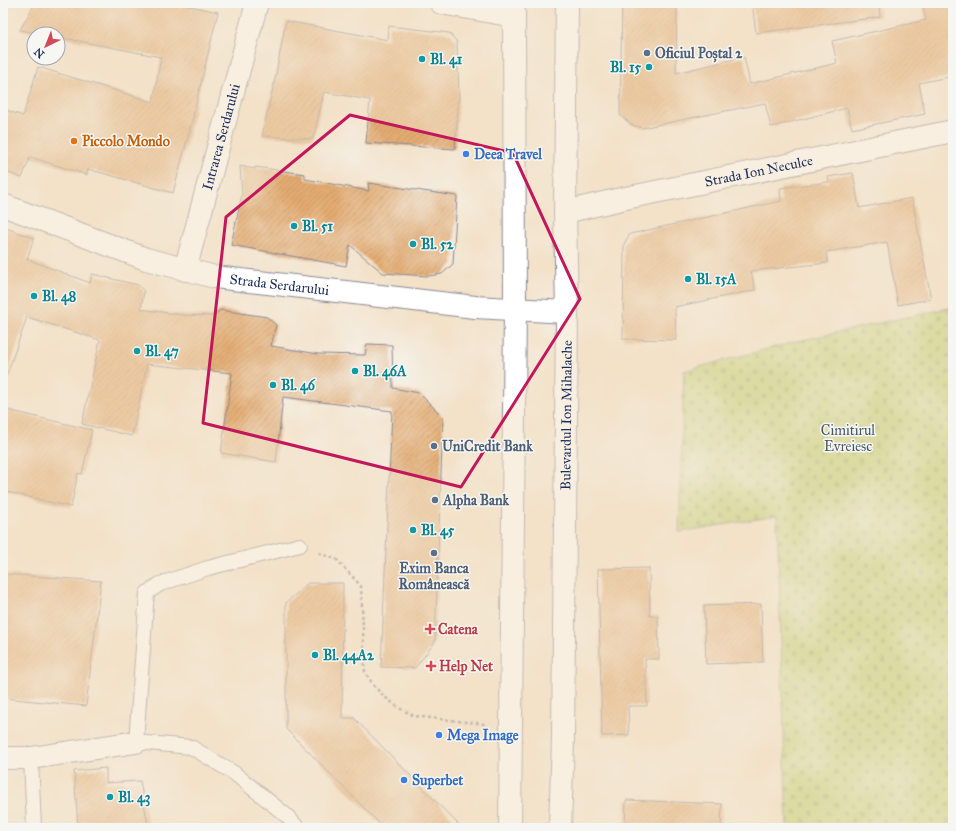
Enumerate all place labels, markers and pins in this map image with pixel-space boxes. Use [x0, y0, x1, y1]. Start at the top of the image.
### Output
place label: Oficiul Poștal 2 [655, 45, 743, 63]
marker: Oficiul Poștal 2 [642, 48, 652, 58]
place label: Bl. 41 [430, 51, 463, 69]
marker: Bl. 41 [417, 54, 427, 64]
place label: Bl. 15 [610, 59, 641, 76]
marker: Bl. 15 [644, 62, 654, 72]
place label: Piccolo Mondo [82, 133, 170, 150]
marker: Piccolo Mondo [69, 136, 79, 146]
place label: Deea Travel [474, 146, 543, 163]
marker: Deea Travel [461, 149, 471, 159]
place label: Bl. 51 [302, 218, 333, 235]
marker: Bl. 51 [289, 221, 299, 231]
place label: Bl. 52 [421, 236, 454, 253]
marker: Bl. 52 [408, 239, 418, 249]
place label: Bl. 15A [696, 271, 737, 288]
marker: Bl. 15A [683, 274, 693, 284]
place label: Bl. 48 [42, 288, 76, 306]
marker: Bl. 48 [29, 291, 39, 301]
place label: Bl. 47 [145, 343, 179, 361]
marker: Bl. 47 [132, 346, 142, 356]
place label: Bl. 46A [363, 363, 407, 381]
marker: Bl. 46A [350, 366, 360, 376]
place label: Bl. 46 [281, 377, 316, 395]
marker: Bl. 46 [268, 380, 278, 390]
place label: UniCredit Bank [442, 438, 533, 455]
marker: UniCredit Bank [429, 441, 439, 451]
place label: Alpha Bank [442, 492, 510, 510]
marker: Alpha Bank [430, 495, 440, 505]
place label: Bl. 45 [421, 522, 455, 540]
marker: Bl. 45 [408, 525, 418, 535]
marker: Exim Banca Românească [429, 548, 439, 558]
place label: Exim Banca Românească [399, 560, 470, 593]
place label: Catena [438, 621, 479, 638]
marker: Catena [425, 624, 435, 634]
place label: Bl. 44A2 [323, 647, 375, 665]
marker: Bl. 44A2 [310, 650, 320, 660]
place label: Help Net [439, 658, 493, 676]
marker: Help Net [426, 661, 436, 671]
place label: Mega Image [447, 727, 519, 745]
marker: Mega Image [434, 730, 444, 740]
place label: Superbet [412, 772, 463, 790]
marker: Superbet [399, 775, 409, 785]
place label: Bl. 43 [118, 789, 151, 807]
marker: Bl. 43 [105, 792, 115, 802]

